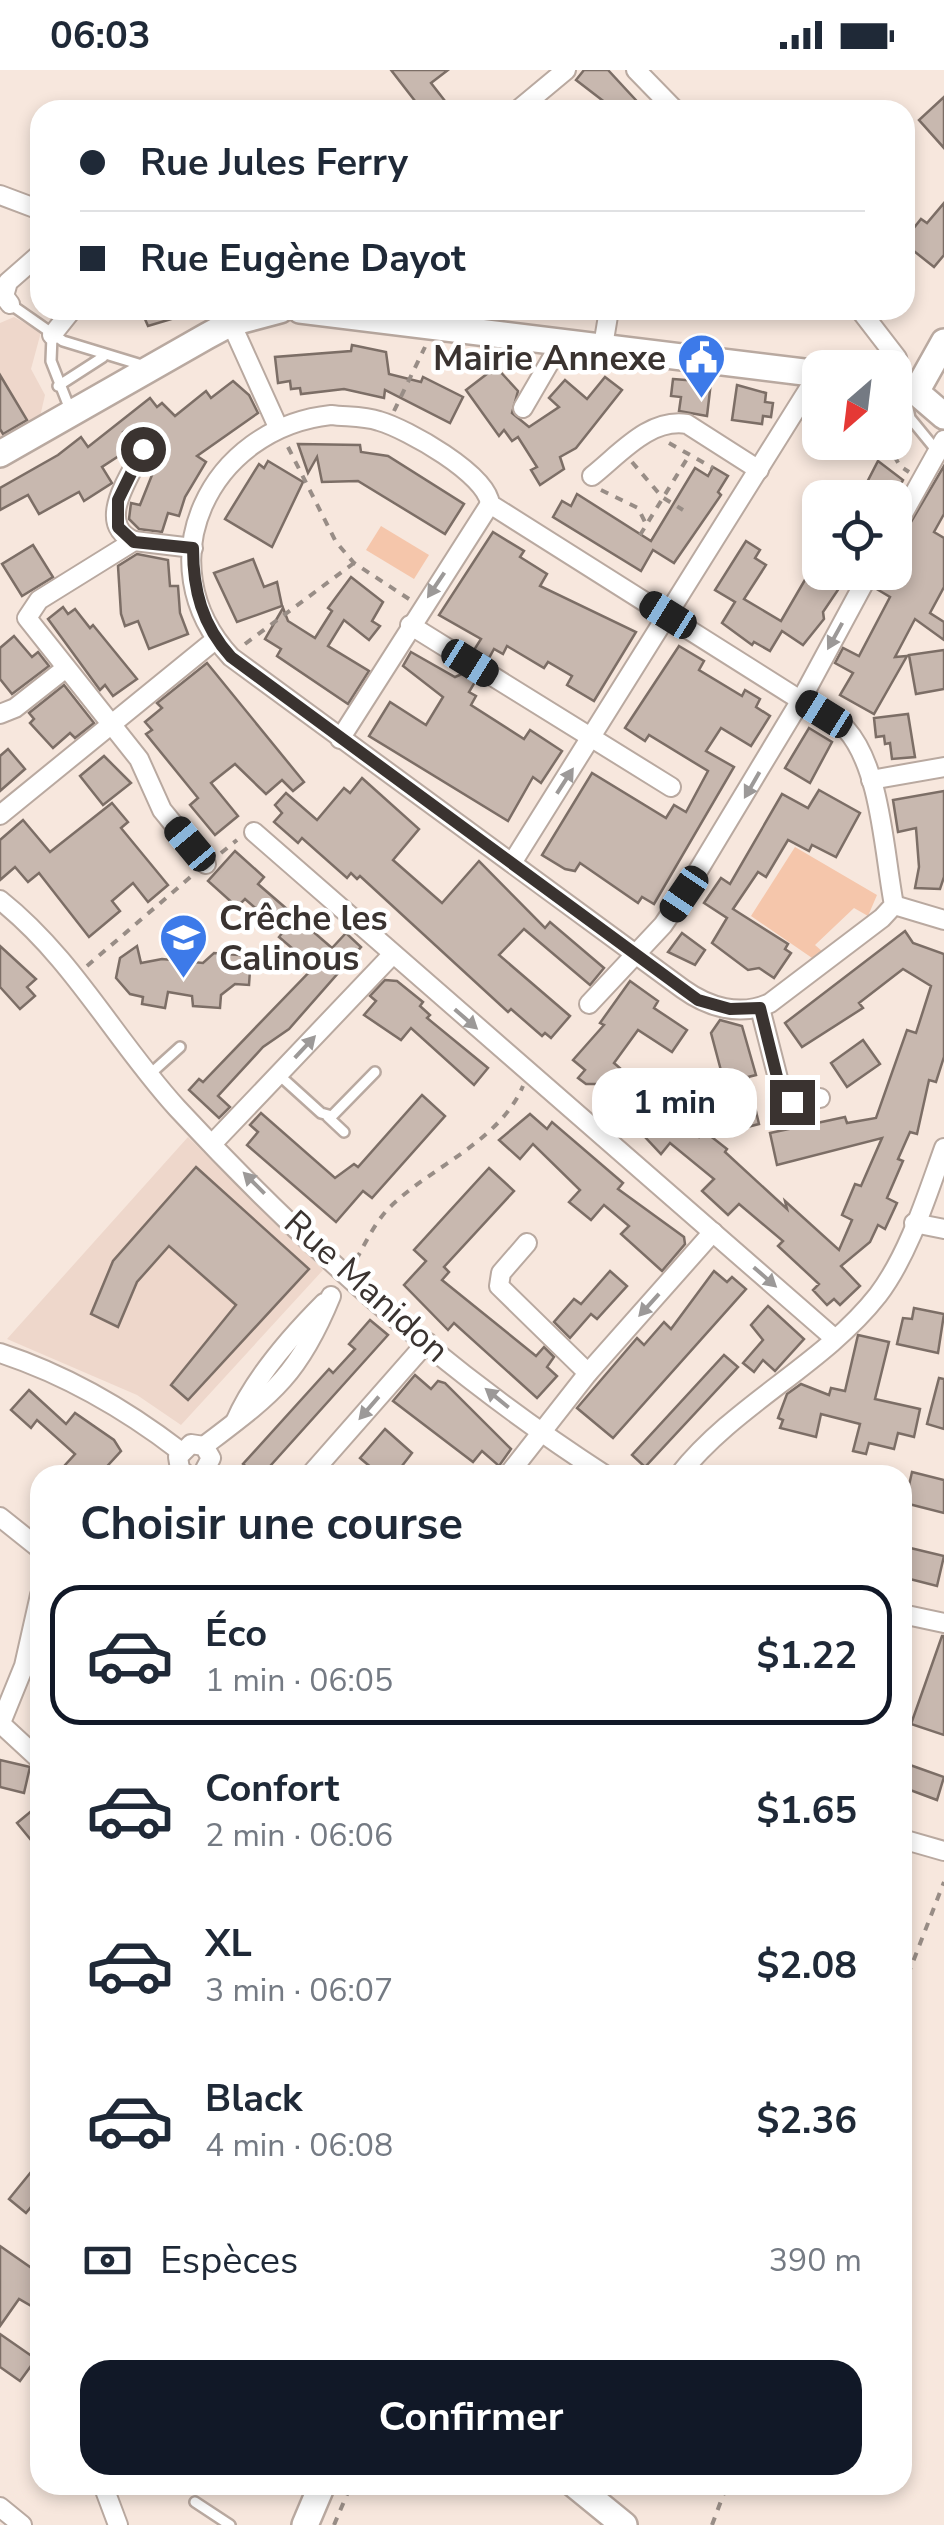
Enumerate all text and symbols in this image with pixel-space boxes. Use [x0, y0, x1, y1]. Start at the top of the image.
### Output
text: 06:03 [50, 10, 151, 61]
text: Rue Jules Ferry [140, 137, 408, 188]
text: Rue Eugène Dayot [140, 233, 466, 284]
public building icon: Mairie Annexe [675, 332, 727, 400]
place label: Mairie Annexe [433, 335, 666, 382]
north arrow [802, 350, 912, 460]
map controls [802, 350, 912, 590]
route start [121, 427, 166, 472]
button: locate [802, 480, 912, 590]
one-way arrow [427, 572, 446, 599]
car [635, 586, 701, 644]
one-way arrow [826, 622, 844, 650]
car [437, 634, 503, 692]
car [791, 685, 857, 743]
one-way arrow [555, 768, 573, 795]
one-way arrow [744, 770, 761, 799]
car [159, 811, 221, 877]
car [655, 861, 713, 927]
place label: Crêche les Calinous [219, 895, 388, 982]
school or university icon: Crêche les Calinous [158, 912, 210, 980]
one-way arrow [454, 1007, 479, 1029]
one-way arrow [293, 1036, 316, 1060]
callout: 1 min [592, 1067, 757, 1137]
route end [770, 1080, 815, 1125]
text: 1 min [633, 1081, 716, 1124]
one-way arrow [242, 1172, 266, 1196]
street label: Rue Manidon [274, 1200, 459, 1373]
one-way arrow [752, 1266, 777, 1288]
one-way arrow [638, 1292, 660, 1317]
one-way arrow [484, 1388, 509, 1409]
one-way arrow [358, 1396, 380, 1421]
text: Choisir une course [80, 1494, 463, 1555]
text: Éco [205, 1608, 267, 1659]
icon: car [85, 1610, 175, 1700]
text: $1.22 [756, 1630, 857, 1681]
text: 1 min · 06:05 [205, 1659, 393, 1702]
text: Confort [205, 1763, 339, 1814]
icon: car [85, 1765, 175, 1855]
text: $1.65 [756, 1785, 857, 1836]
text: 2 min · 06:06 [205, 1814, 393, 1857]
text: XL [205, 1918, 252, 1969]
icon: car [85, 1920, 175, 2010]
text: $2.08 [756, 1940, 857, 1991]
text: 3 min · 06:07 [205, 1969, 393, 2012]
text: Black [205, 2073, 302, 2124]
icon: car [85, 2075, 175, 2165]
text: $2.36 [756, 2095, 857, 2146]
text: 4 min · 06:08 [205, 2124, 393, 2167]
icon: cash [80, 2233, 135, 2288]
text: Espèces [160, 2235, 298, 2286]
text: 390 m [769, 2239, 862, 2282]
button: Confirmer [80, 2360, 862, 2475]

